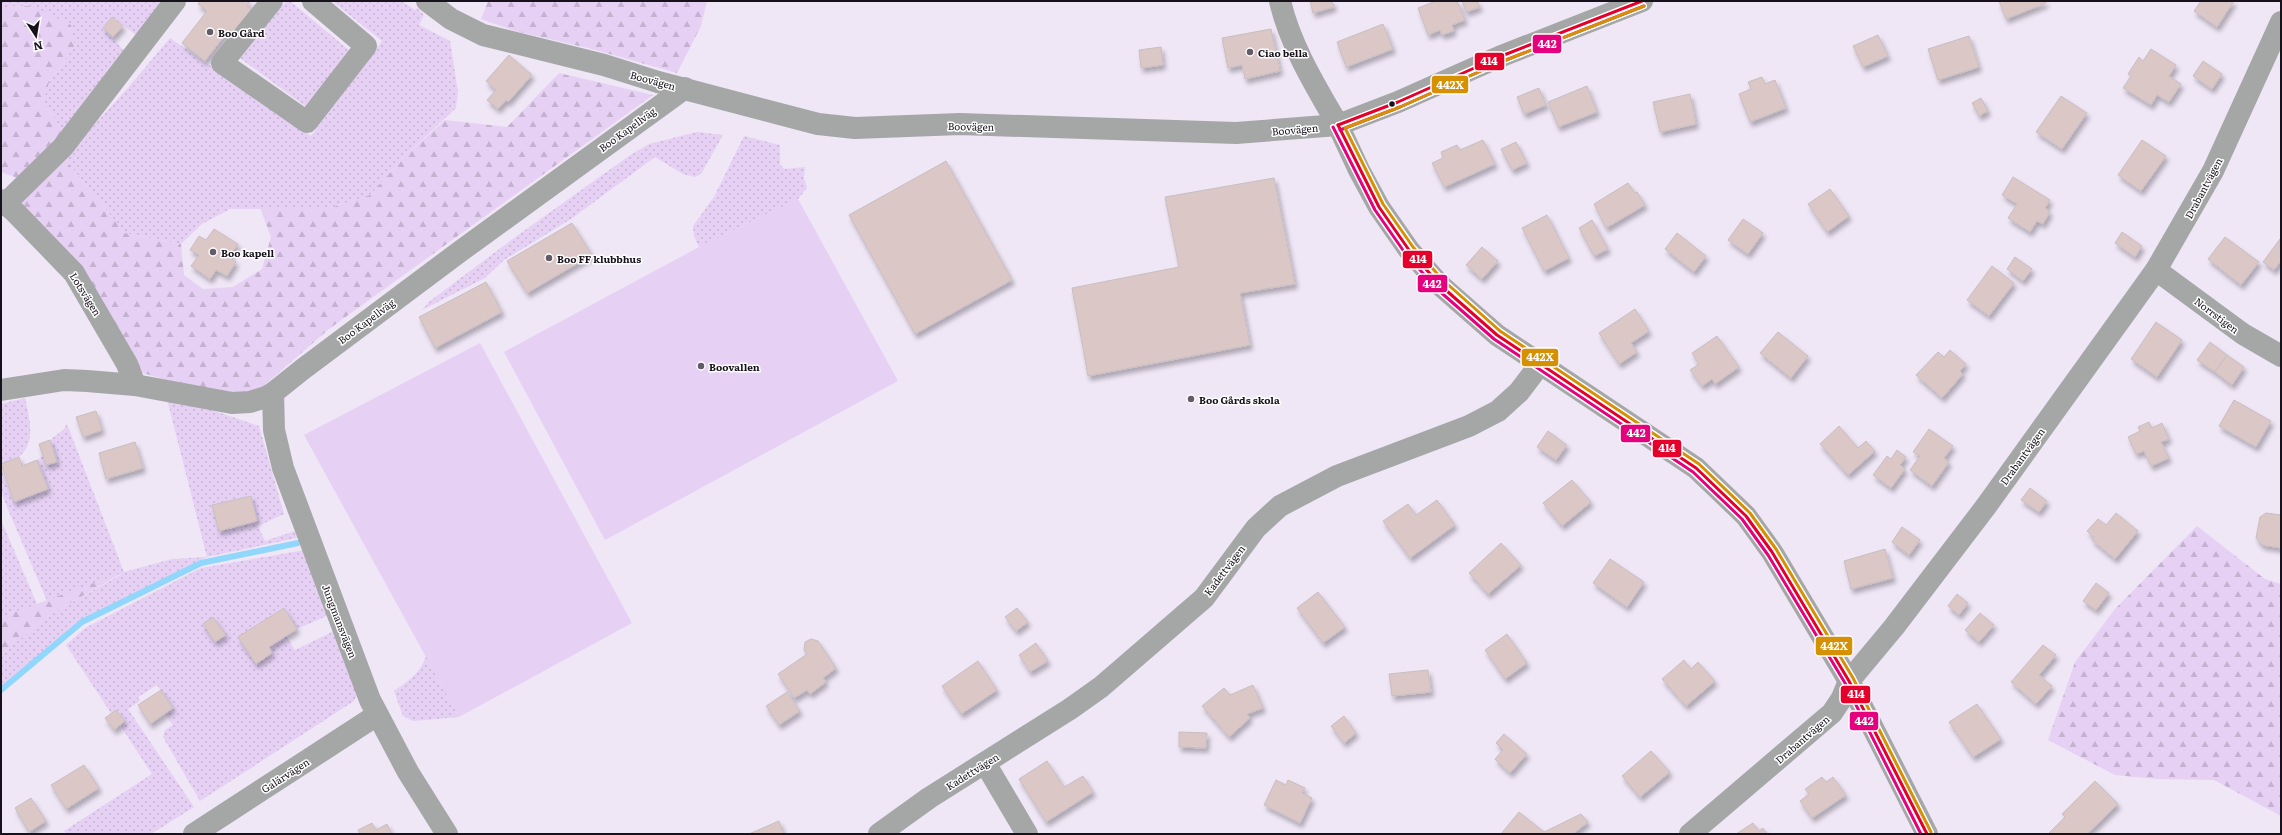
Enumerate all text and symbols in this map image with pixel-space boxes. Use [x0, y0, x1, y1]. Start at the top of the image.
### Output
north arrow [16, 16, 56, 56]
place label: Boo Gård [218, 25, 265, 40]
marker: Boo Gård [205, 27, 215, 37]
line badge: 442 [1532, 34, 1562, 54]
text: 442 [1537, 35, 1557, 51]
text: N [32, 38, 44, 56]
place label: Ciao bella [1258, 45, 1308, 60]
marker: Ciao bella [1245, 47, 1255, 57]
line badge: 414 [1474, 52, 1505, 71]
text: 414 [1480, 52, 1498, 68]
street label: Boovägen [629, 67, 678, 93]
line badge: 442X [1431, 75, 1469, 94]
text: 442X [1436, 76, 1464, 92]
unlabelled marker [1387, 99, 1397, 109]
street label: Boo Kapellväg [595, 103, 659, 155]
street label: Boovägen [948, 118, 995, 134]
street label: Boovägen [1271, 119, 1319, 138]
street label: Drabantvägen [2181, 154, 2226, 221]
place label: Boo kapell [221, 245, 275, 260]
marker: Boo kapell [208, 247, 218, 257]
line badge: 414 [1402, 250, 1433, 269]
text: 414 [1409, 250, 1427, 266]
place label: Boo FF klubbhus [557, 251, 641, 266]
marker: Boo FF klubbhus [544, 253, 554, 263]
street label: Lotsvägen [67, 269, 105, 319]
line badge: 442 [1417, 274, 1448, 293]
text: 442 [1422, 275, 1442, 291]
street label: Norrstigen [2192, 293, 2243, 337]
street label: Boo Kapellväg [335, 295, 398, 347]
line badge: 442X [1521, 348, 1559, 367]
text: 442X [1526, 348, 1554, 364]
place label: Boovallen [709, 359, 760, 374]
marker: Boovallen [696, 361, 706, 371]
place label: Boo Gårds skola [1199, 392, 1280, 407]
marker: Boo Gårds skola [1186, 394, 1196, 404]
line badge: 442 [1620, 424, 1651, 443]
text: 442 [1626, 424, 1646, 440]
street label: Drabantvägen [1996, 424, 2048, 488]
line badge: 414 [1652, 439, 1682, 458]
text: 414 [1658, 439, 1676, 455]
street label: Kadettvägen [1200, 541, 1248, 598]
street label: Jungmansvägen [319, 582, 361, 660]
line badge: 442X [1815, 636, 1853, 656]
text: 442X [1820, 637, 1848, 653]
line badge: 414 [1840, 685, 1871, 704]
text: 414 [1847, 685, 1865, 701]
street label: Drabantvägen [1772, 711, 1833, 767]
line badge: 442 [1849, 711, 1879, 731]
text: 442 [1854, 712, 1874, 728]
street label: Kadettvägen [943, 749, 1002, 793]
street label: Galärvägen [258, 754, 312, 796]

